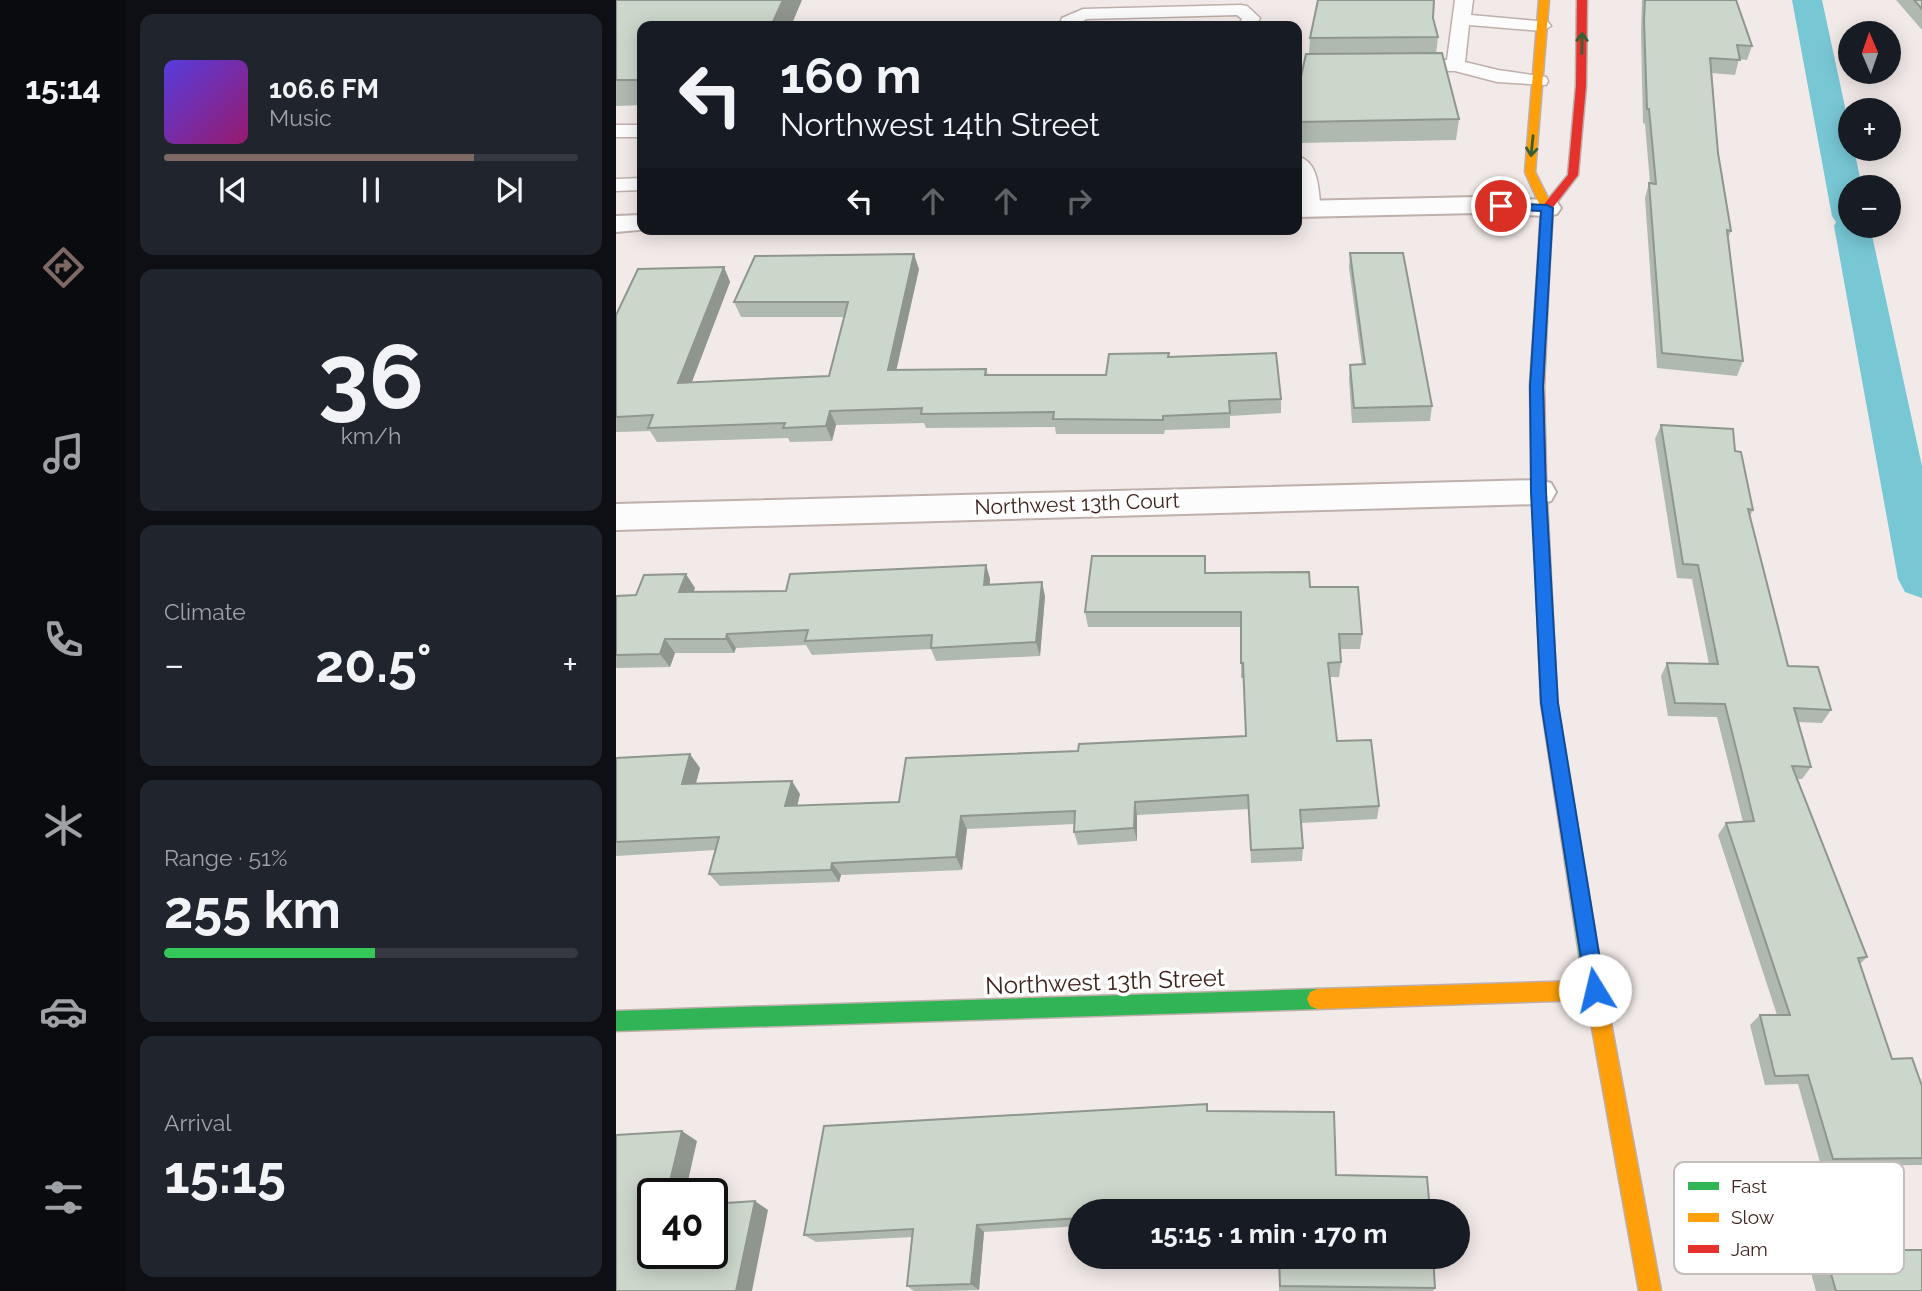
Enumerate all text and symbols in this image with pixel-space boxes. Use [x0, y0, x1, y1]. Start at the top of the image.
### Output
north arrow [1838, 21, 1900, 84]
map controls [1838, 21, 1901, 238]
one-way arrow [1575, 32, 1588, 55]
text: 160 m [780, 47, 921, 104]
icon: left [665, 49, 756, 140]
text: 15:14 [25, 69, 101, 106]
text: 106.6 FM [269, 74, 379, 104]
button: + [1838, 98, 1901, 161]
text: Music [269, 104, 332, 131]
text: Northwest 14th Street [780, 106, 1100, 143]
one-way arrow [1525, 135, 1538, 157]
icon: previous [214, 171, 252, 209]
icon: pause [352, 171, 390, 209]
icon: next [490, 171, 528, 209]
button: − [1838, 175, 1901, 238]
pin [1471, 176, 1531, 236]
icon: left [841, 182, 879, 220]
icon: ahead [914, 182, 952, 220]
icon: ahead [987, 182, 1025, 220]
icon: right [1060, 182, 1098, 220]
icon: arrive [1482, 187, 1520, 225]
icon: directions [39, 243, 88, 292]
text: 36 [318, 323, 424, 430]
text: km/h [341, 422, 401, 449]
icon: music [39, 429, 88, 478]
street label: Northwest 13th Court [974, 487, 1180, 520]
text: Climate [164, 598, 246, 625]
icon: phone [39, 615, 88, 664]
text: 20.5° [315, 633, 432, 694]
text: − [164, 642, 184, 687]
text: + [562, 642, 578, 687]
icon: climate [39, 801, 88, 850]
text: Range · 51% [164, 844, 287, 871]
text: 255 km [164, 879, 341, 940]
position arrow [1558, 953, 1632, 1027]
street label: Northwest 13th Street [985, 963, 1225, 1000]
icon: car [39, 987, 88, 1036]
text: Arrival [164, 1109, 231, 1136]
text: 15:15 [164, 1144, 286, 1205]
legend [1674, 1162, 1904, 1274]
icon: filters [39, 1173, 88, 1222]
text: Fast [1731, 1175, 1767, 1197]
speed limit sign: 40 [637, 1178, 728, 1269]
text: Slow [1731, 1206, 1775, 1228]
text: 15:15 · 1 min · 170 m [1150, 1219, 1388, 1249]
text: Jam [1731, 1238, 1768, 1260]

